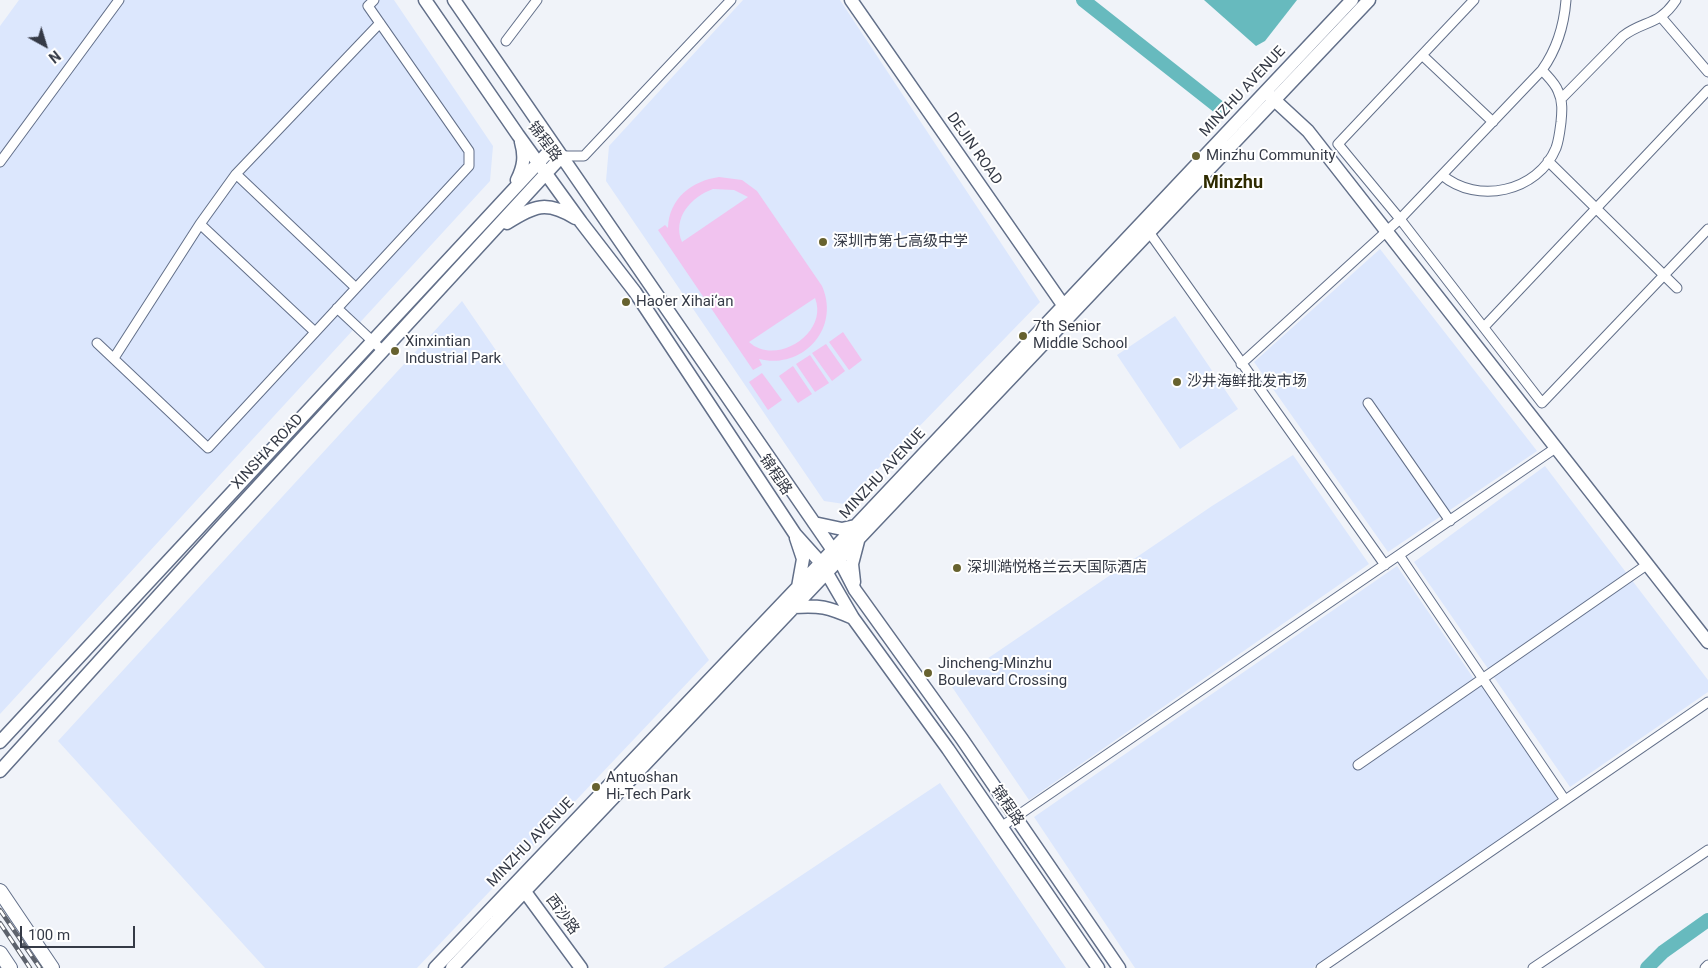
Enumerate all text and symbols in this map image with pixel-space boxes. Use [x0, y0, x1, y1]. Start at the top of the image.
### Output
north arrow [20, 20, 70, 70]
street label: MINZHU AVENUE [1196, 43, 1290, 141]
text: N [46, 47, 63, 66]
street label: DEJIN ROAD [942, 109, 1006, 189]
street label: 锦程路 [523, 119, 565, 165]
place label: Minzhu Community [1206, 147, 1336, 165]
marker: Minzhu Community [1190, 150, 1202, 162]
district label: Minzhu [1203, 172, 1263, 194]
place label: 深圳市第七高级中学 [833, 233, 968, 251]
marker: 深圳市第七高级中学 [817, 236, 829, 248]
place label: Hao'er Xihai‘an [636, 293, 734, 311]
marker: Hao'er Xihai‘an [620, 296, 632, 308]
place label: 7th Senior Middle School [1033, 318, 1128, 353]
marker: 7th Senior Middle School [1017, 330, 1029, 342]
place label: Xinxintian Industrial Park [405, 333, 501, 368]
marker: Xinxintian Industrial Park [389, 345, 401, 357]
place label: 沙井海鲜批发市场 [1187, 373, 1307, 391]
marker: 沙井海鲜批发市场 [1171, 376, 1183, 388]
street label: XINSHA ROAD [229, 411, 307, 493]
street label: MINZHU AVENUE [836, 425, 930, 523]
street label: 锦程路 [755, 451, 795, 499]
place label: 深圳澔悦格兰云天国际酒店 [967, 559, 1147, 577]
marker: 深圳澔悦格兰云天国际酒店 [951, 562, 963, 574]
place label: Jincheng-Minzhu Boulevard Crossing [938, 655, 1067, 690]
marker: Jincheng-Minzhu Boulevard Crossing [922, 667, 934, 679]
place label: Antuoshan Hi-Tech Park [606, 769, 691, 804]
marker: Antuoshan Hi-Tech Park [590, 781, 602, 793]
street label: 锦程路 [987, 782, 1027, 830]
street label: MINZHU AVENUE [484, 795, 578, 891]
street label: 西沙路 [541, 892, 583, 938]
scale bar [22, 916, 138, 948]
text: 100 m [28, 926, 70, 944]

